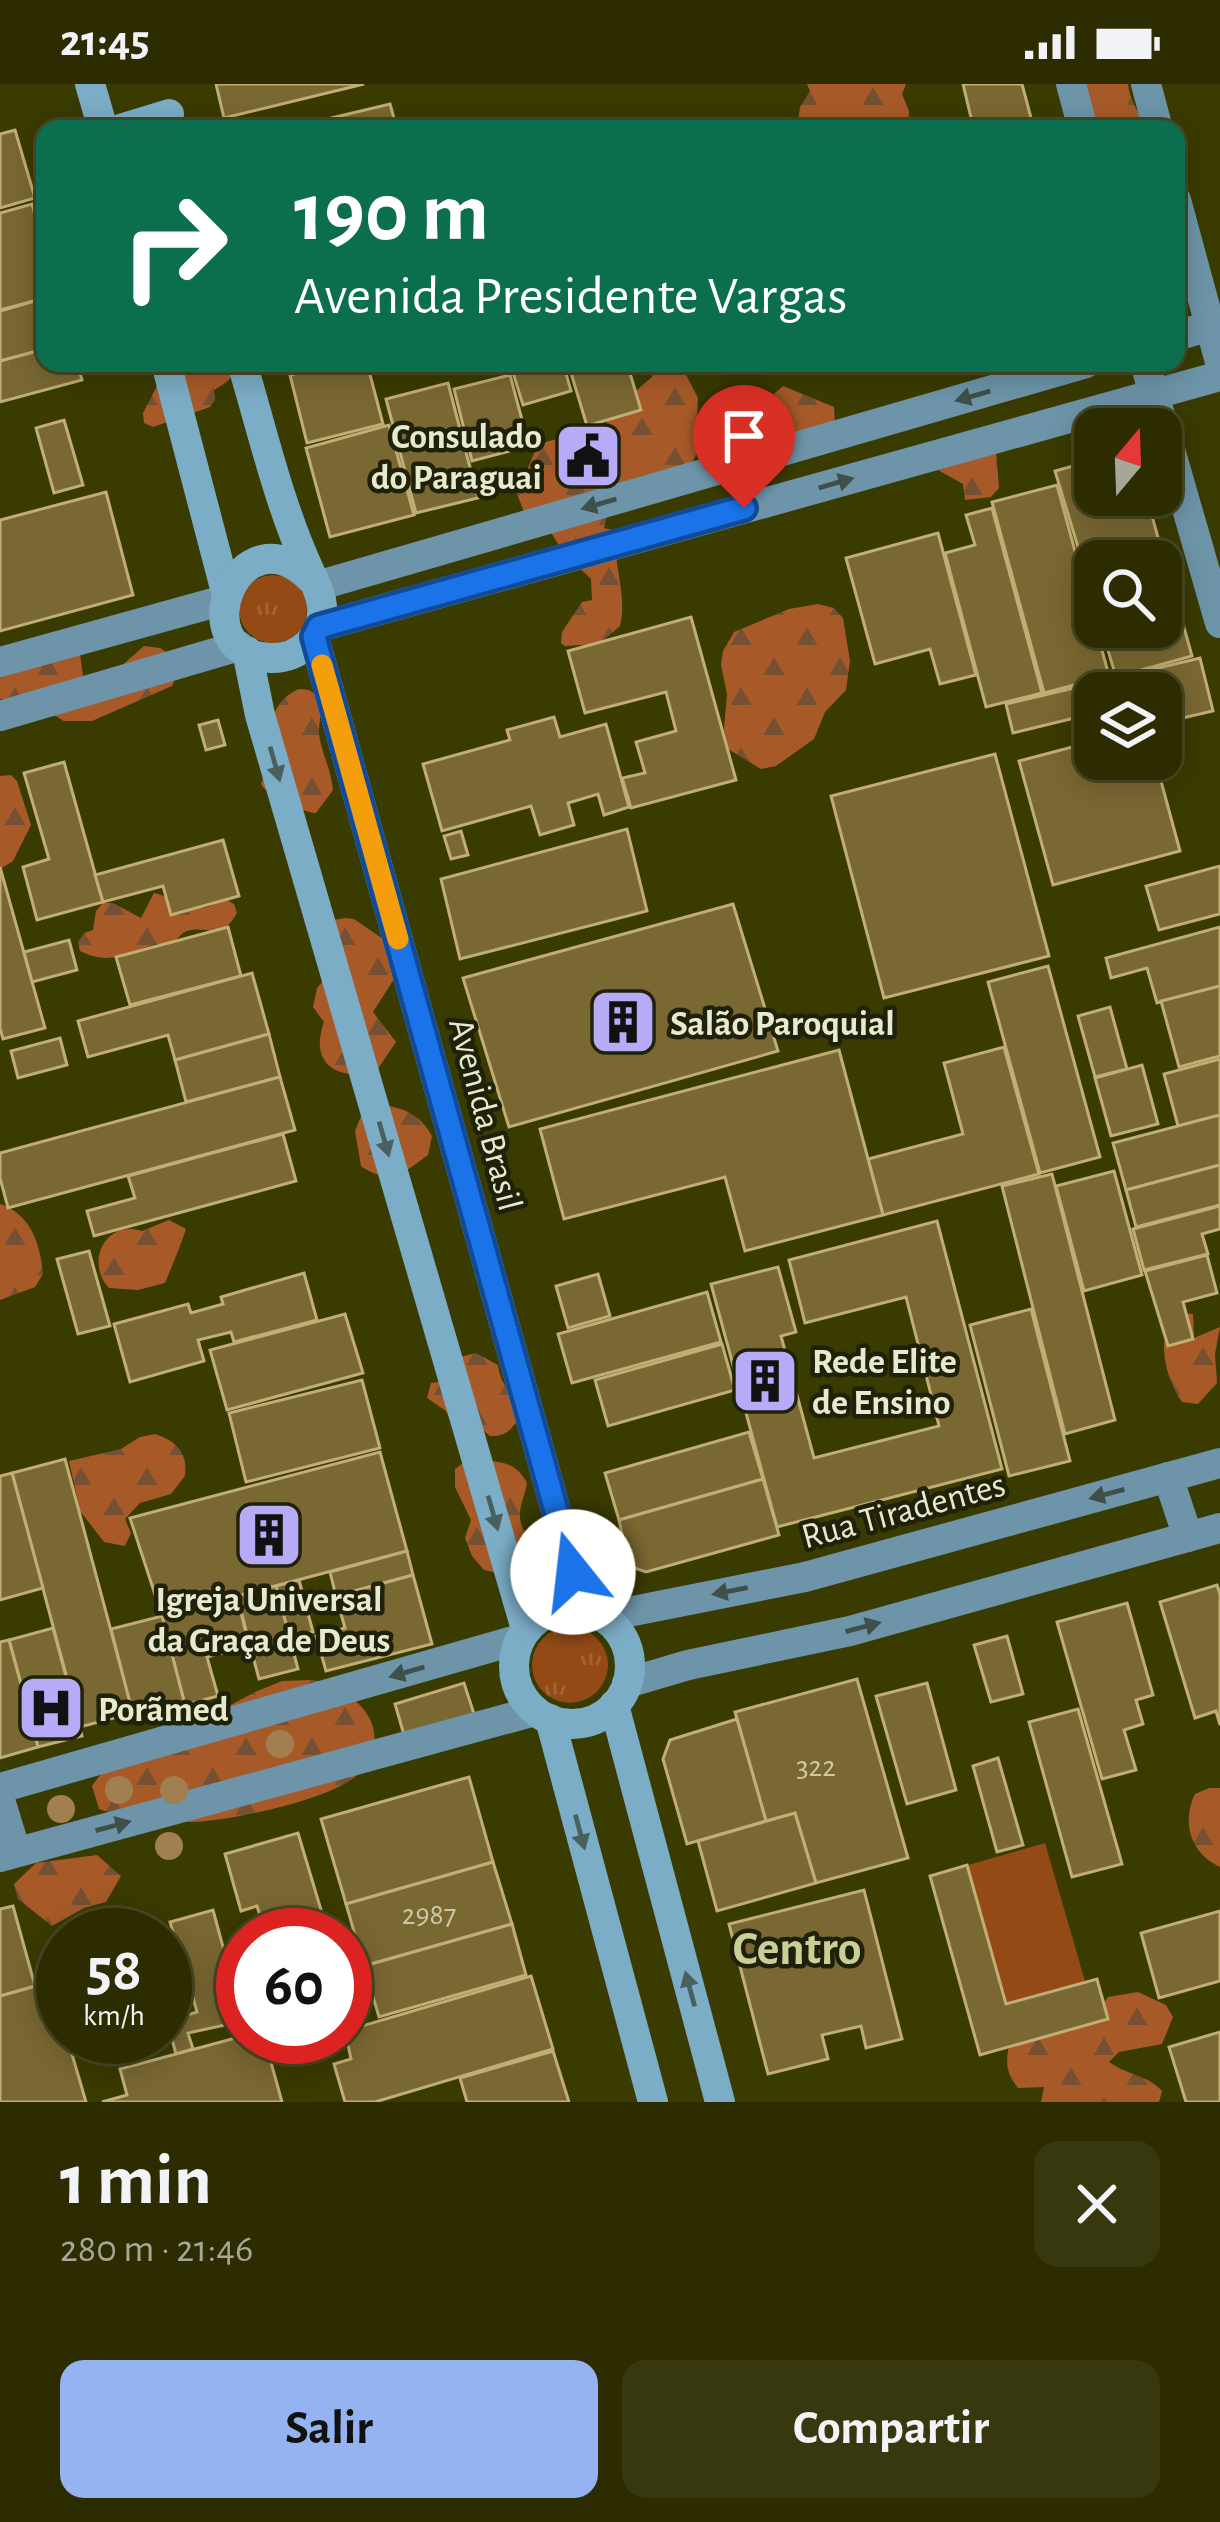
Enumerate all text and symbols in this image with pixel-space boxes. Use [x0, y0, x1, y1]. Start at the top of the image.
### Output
text: 21:45 [60, 19, 150, 64]
icon: right [96, 168, 252, 324]
text: 190 m [294, 172, 489, 256]
text: Avenida Presidente Vargas [294, 270, 848, 324]
pin [693, 385, 795, 508]
one-way arrow [954, 387, 991, 406]
icon: arrive [711, 403, 777, 469]
north arrow [1074, 408, 1182, 516]
map controls [1074, 408, 1182, 780]
place label: Consulado do Paraguai [371, 419, 542, 496]
public building icon: Consulado do Paraguai [553, 421, 623, 491]
one-way arrow [818, 472, 855, 491]
one-way arrow [580, 496, 617, 514]
button: search [1074, 540, 1182, 648]
button: layers [1074, 672, 1182, 780]
one-way arrow [267, 746, 285, 783]
building icon: Salão Paroquial [588, 987, 658, 1057]
place label: Salão Paroquial [670, 1006, 895, 1042]
street label: Avenida Brasil [442, 1014, 528, 1215]
one-way arrow [376, 1121, 394, 1157]
place label: Rede Elite de Ensino [812, 1344, 957, 1421]
building icon: Rede Elite de Ensino [730, 1346, 800, 1416]
street label: Rua Tiradentes [798, 1466, 1009, 1555]
one-way arrow [1088, 1485, 1125, 1504]
one-way arrow [485, 1495, 503, 1532]
building icon: Igreja Universal da Graça de Deus [234, 1500, 304, 1570]
position arrow [510, 1509, 636, 1635]
place label: Igreja Universal da Graça de Deus [148, 1582, 390, 1659]
one-way arrow [710, 1582, 748, 1601]
one-way arrow [845, 1616, 882, 1635]
one-way arrow [389, 1663, 426, 1682]
hospital icon: Porãmed [16, 1673, 86, 1743]
place label: Porãmed [98, 1692, 229, 1728]
house number: 322 [796, 1752, 836, 1782]
one-way arrow [572, 1814, 591, 1851]
one-way arrow [95, 1815, 132, 1834]
house number: 2987 [402, 1900, 456, 1930]
speed limit sign: 60 [216, 1908, 372, 2064]
district label: Centro [733, 1926, 861, 1974]
text: 58 [86, 1941, 142, 2001]
one-way arrow [680, 1970, 699, 2007]
text: km/h [83, 2001, 145, 2031]
button: close [1034, 2141, 1160, 2267]
text: 1 min [60, 2145, 212, 2217]
text: 280 m · 21:46 [60, 2230, 253, 2269]
button: Salir [60, 2360, 598, 2498]
button: Compartir [622, 2360, 1160, 2498]

